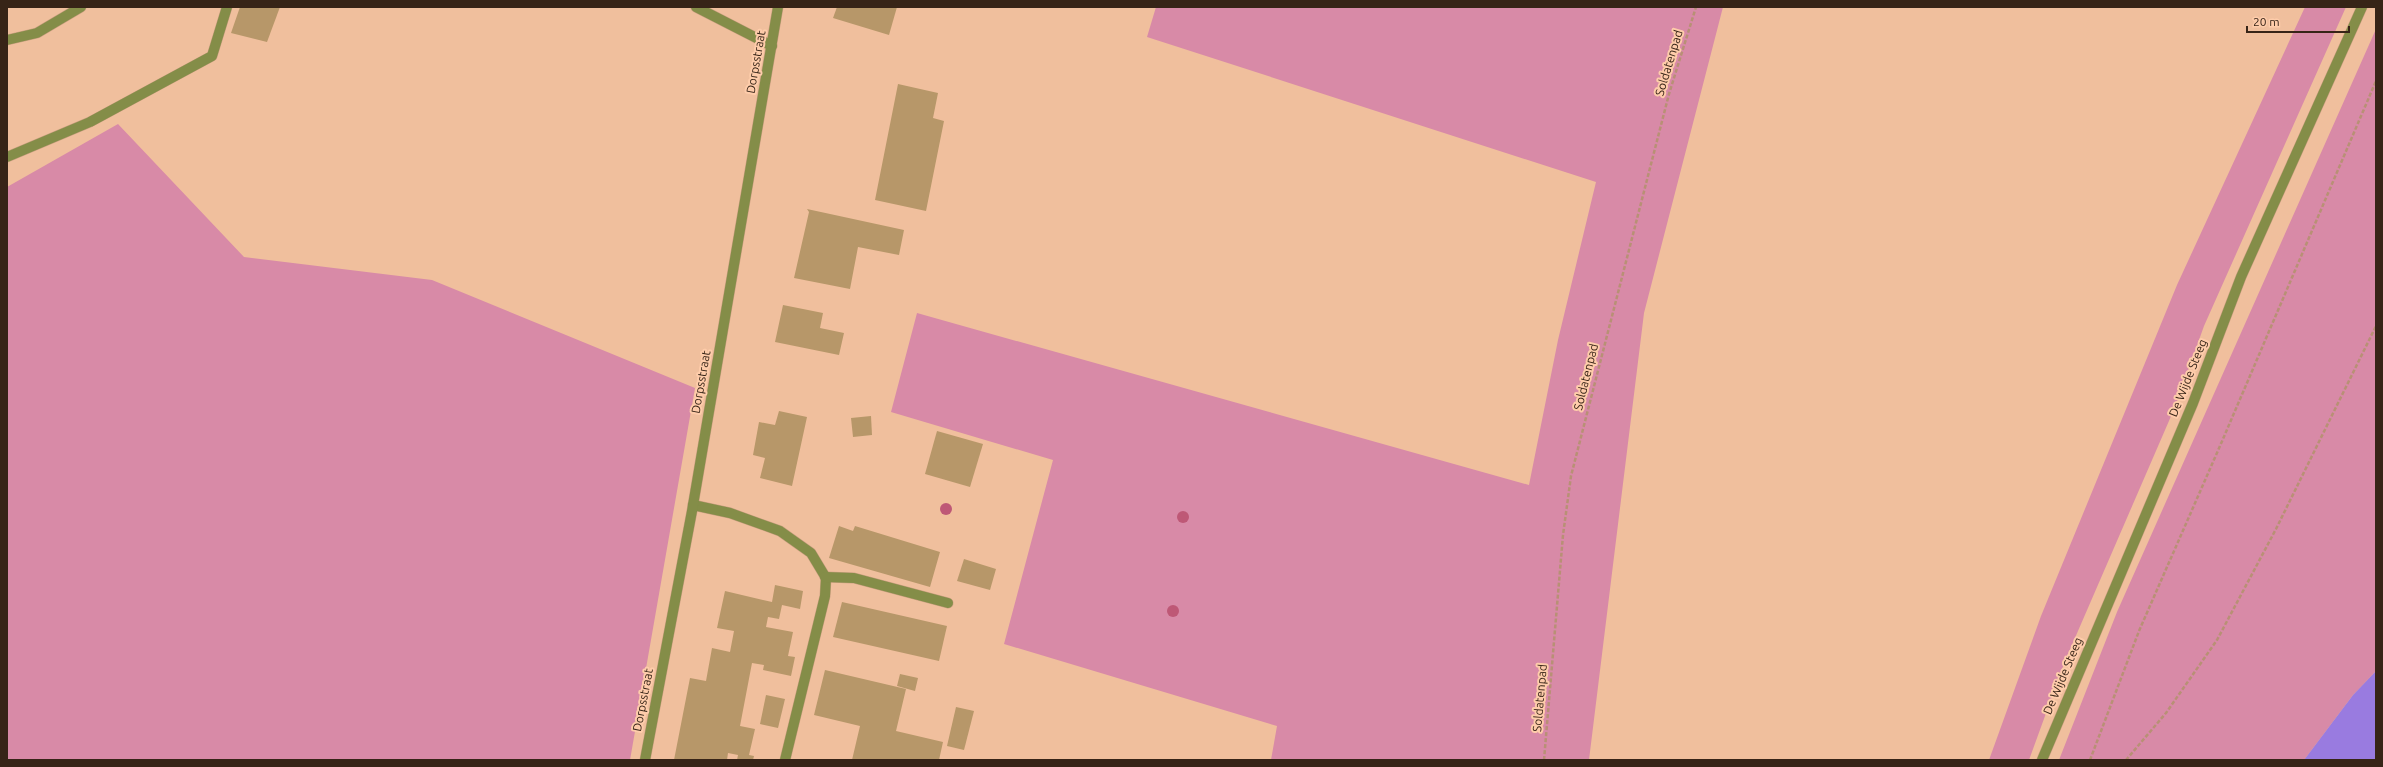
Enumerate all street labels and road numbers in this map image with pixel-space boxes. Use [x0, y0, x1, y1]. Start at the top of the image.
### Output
street label: Soldatenpad [1652, 28, 1685, 97]
street label: Dorpsstraat [744, 29, 767, 94]
street label: De Wijde Steeg [2166, 337, 2209, 419]
street label: Soldatenpad [1571, 342, 1600, 411]
street label: Dorpsstraat [689, 349, 712, 414]
street label: De Wijde Steeg [2040, 635, 2085, 716]
street label: Soldatenpad [1530, 664, 1549, 732]
street label: Dorpsstraat [630, 667, 655, 732]

